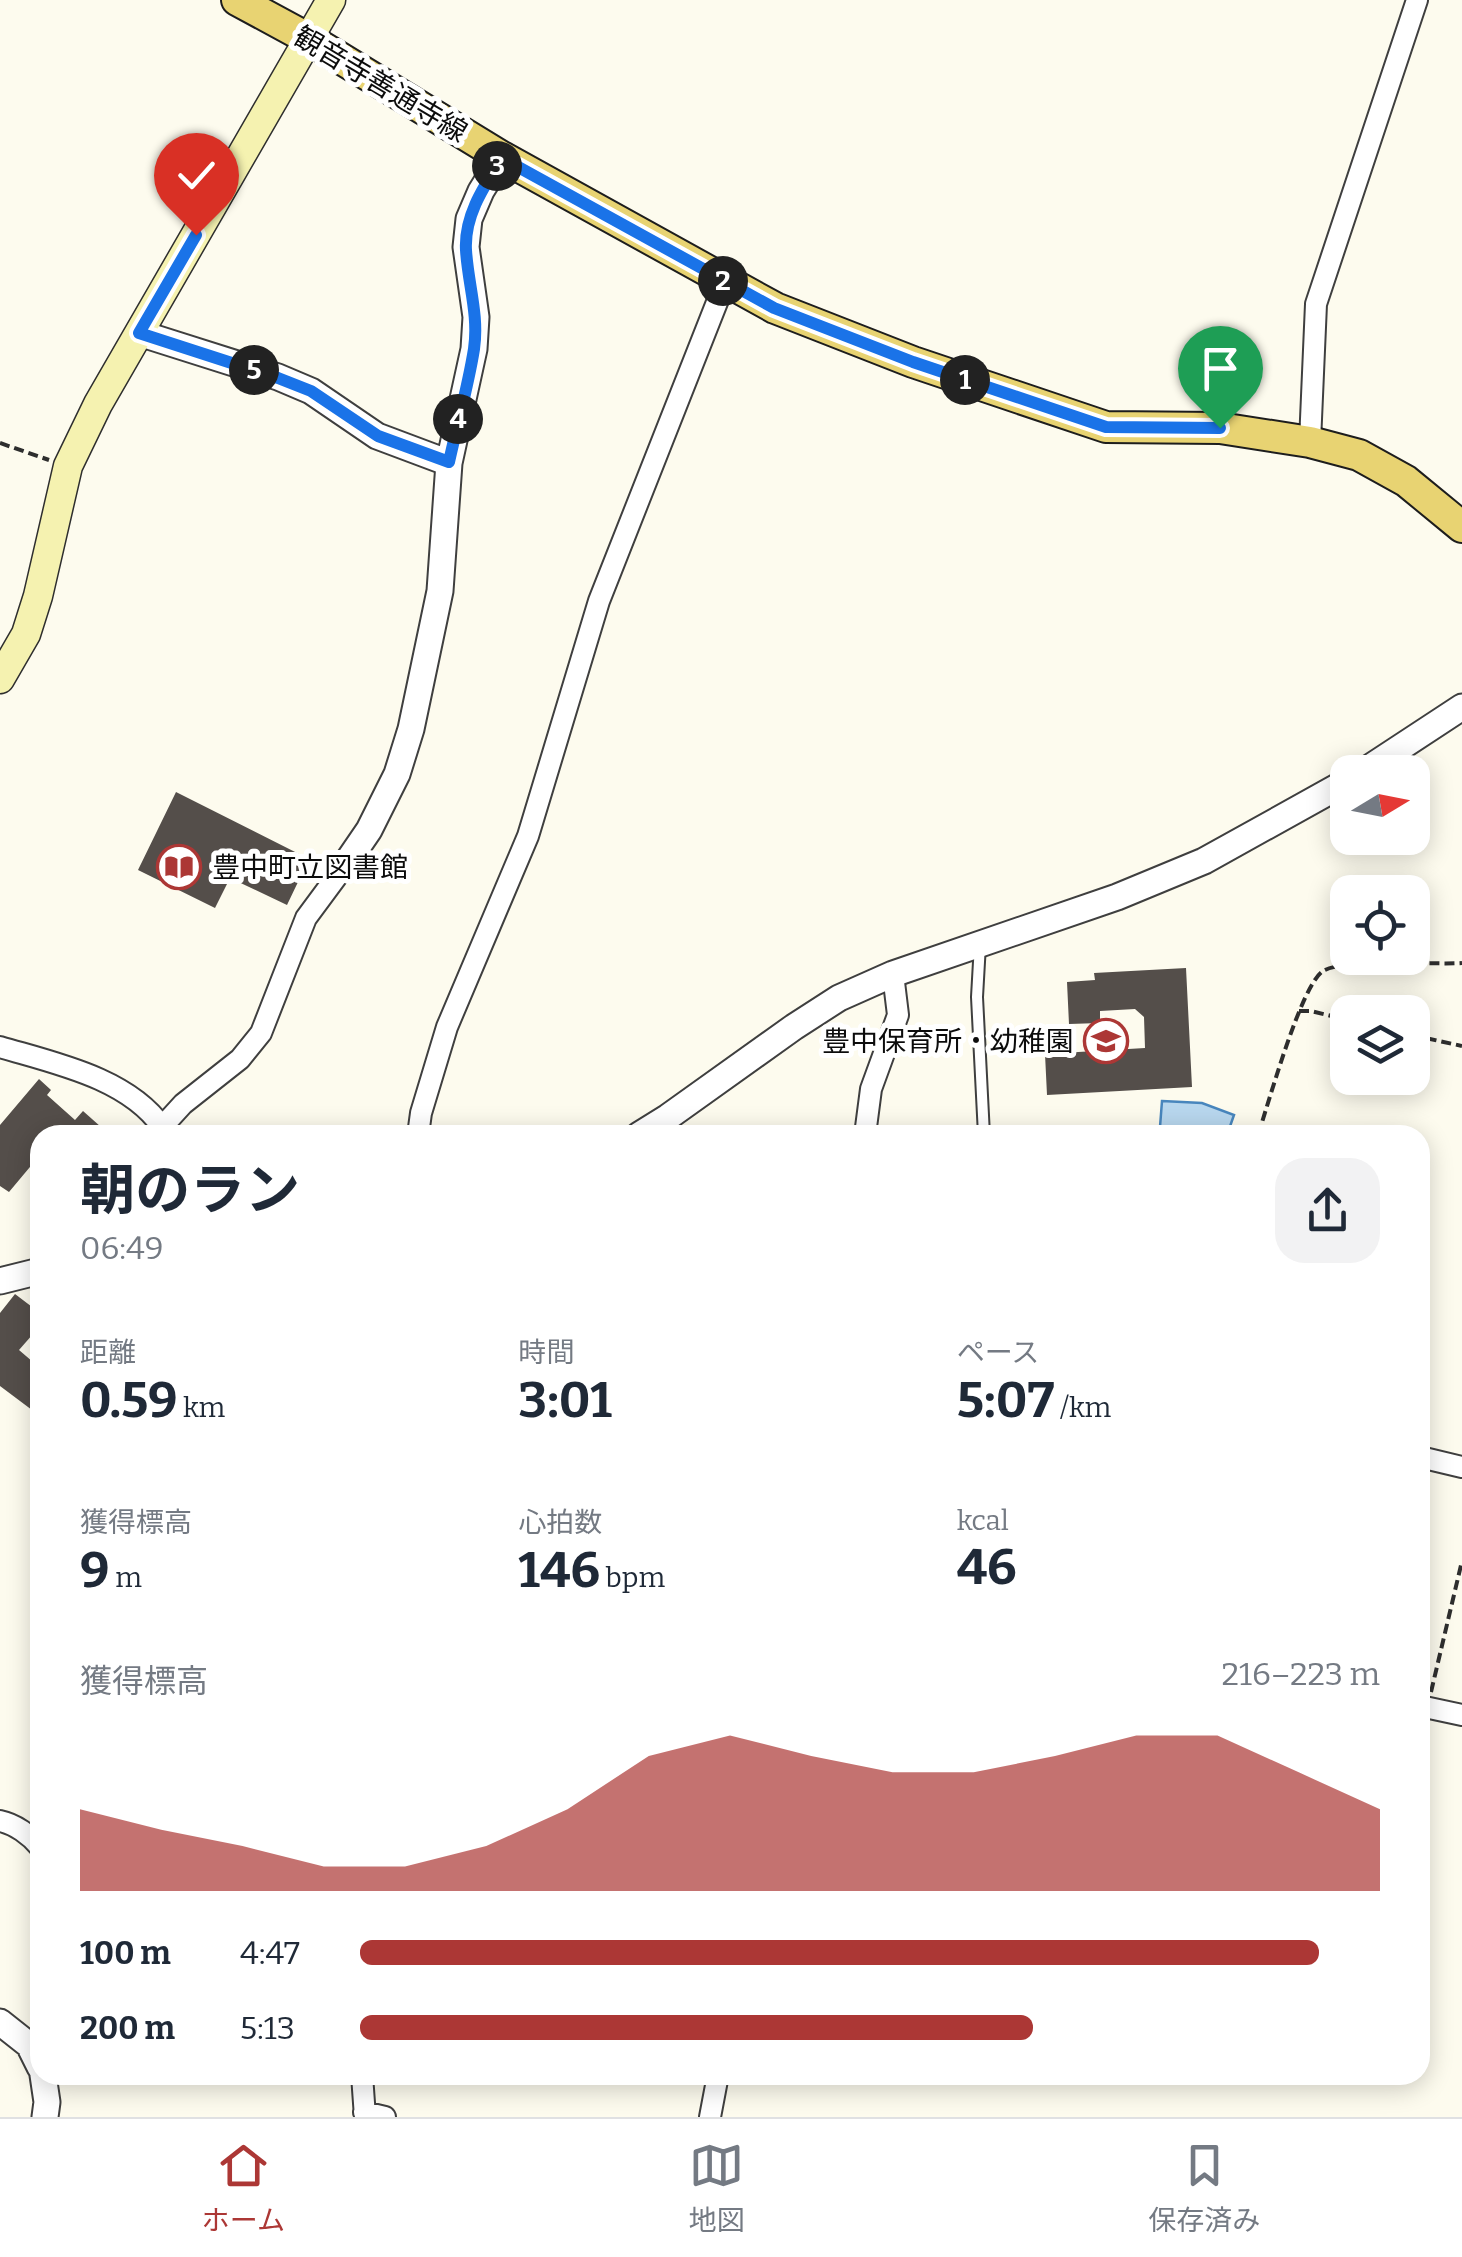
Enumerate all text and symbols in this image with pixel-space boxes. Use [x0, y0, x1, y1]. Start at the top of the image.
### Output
street label: 観音寺善通寺線 [288, 20, 473, 149]
pin [154, 133, 239, 236]
pin: 3 [472, 141, 522, 191]
icon: check [169, 148, 224, 203]
text: 3 [489, 149, 505, 182]
pin: 2 [698, 256, 748, 306]
text: 2 [715, 264, 731, 297]
pin [1178, 326, 1263, 429]
icon: arrive [1193, 341, 1248, 396]
pin: 5 [229, 345, 279, 395]
text: 5 [246, 353, 262, 386]
pin: 1 [940, 355, 990, 405]
text: 1 [959, 363, 971, 396]
pin: 4 [433, 394, 483, 444]
text: 4 [449, 402, 467, 435]
north arrow [1330, 755, 1430, 855]
map controls [1330, 755, 1430, 1095]
library icon: 豊中町立図書館 [156, 844, 202, 890]
place label: 豊中町立図書館 [212, 851, 408, 884]
button: locate [1330, 875, 1430, 975]
button: layers [1330, 995, 1430, 1095]
school or university icon: 豊中保育所・幼稚園 [1083, 1018, 1129, 1064]
place label: 豊中保育所・幼稚園 [822, 1025, 1074, 1058]
text: 朝のラン [80, 1158, 300, 1224]
button: share [1275, 1158, 1380, 1263]
text: 06:49 [80, 1229, 164, 1267]
text: 距離 [80, 1336, 136, 1369]
text: 時間 [518, 1336, 574, 1369]
text: ペース [957, 1336, 1039, 1369]
text: 0.59 [80, 1370, 177, 1430]
text: 3:01 [518, 1370, 612, 1430]
text: 5:07 [957, 1370, 1054, 1430]
text: km [177, 1391, 225, 1424]
text: /km [1054, 1391, 1111, 1424]
text: kcal [957, 1504, 1009, 1537]
text: 獲得標高 [80, 1506, 192, 1539]
text: 心拍数 [518, 1506, 602, 1539]
text: 46 [957, 1537, 1017, 1597]
text: 9 [80, 1540, 110, 1600]
text: 146 [518, 1540, 600, 1600]
text: m [110, 1561, 142, 1594]
text: bpm [600, 1561, 665, 1594]
text: 216–223 m [1222, 1655, 1380, 1693]
text: 獲得標高 [80, 1662, 208, 1700]
text: 100 m [80, 1934, 171, 1972]
text: 4:47 [240, 1934, 300, 1972]
text: 200 m [80, 2009, 175, 2047]
text: 5:13 [240, 2009, 295, 2047]
tab: ホーム [202, 2138, 285, 2238]
tab: 地図 [689, 2138, 745, 2238]
tab: 保存済み [1148, 2138, 1260, 2238]

